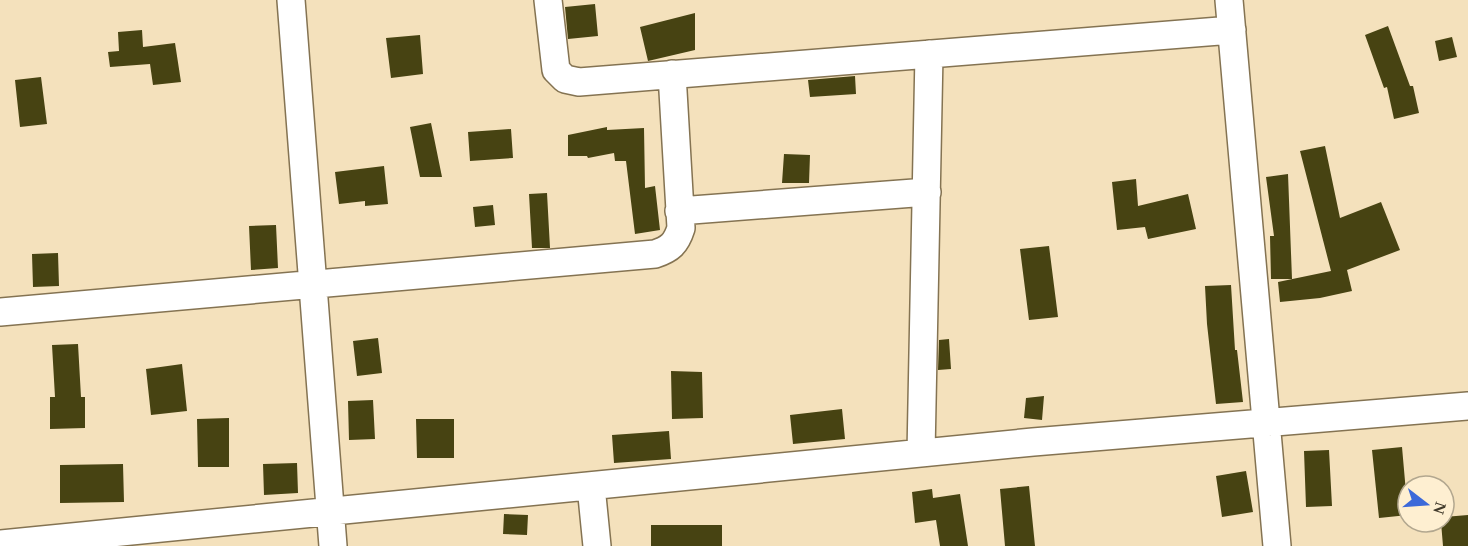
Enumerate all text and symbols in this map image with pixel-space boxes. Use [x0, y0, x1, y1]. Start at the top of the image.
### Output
north arrow [1396, 474, 1456, 534]
text: N [1430, 500, 1450, 517]

